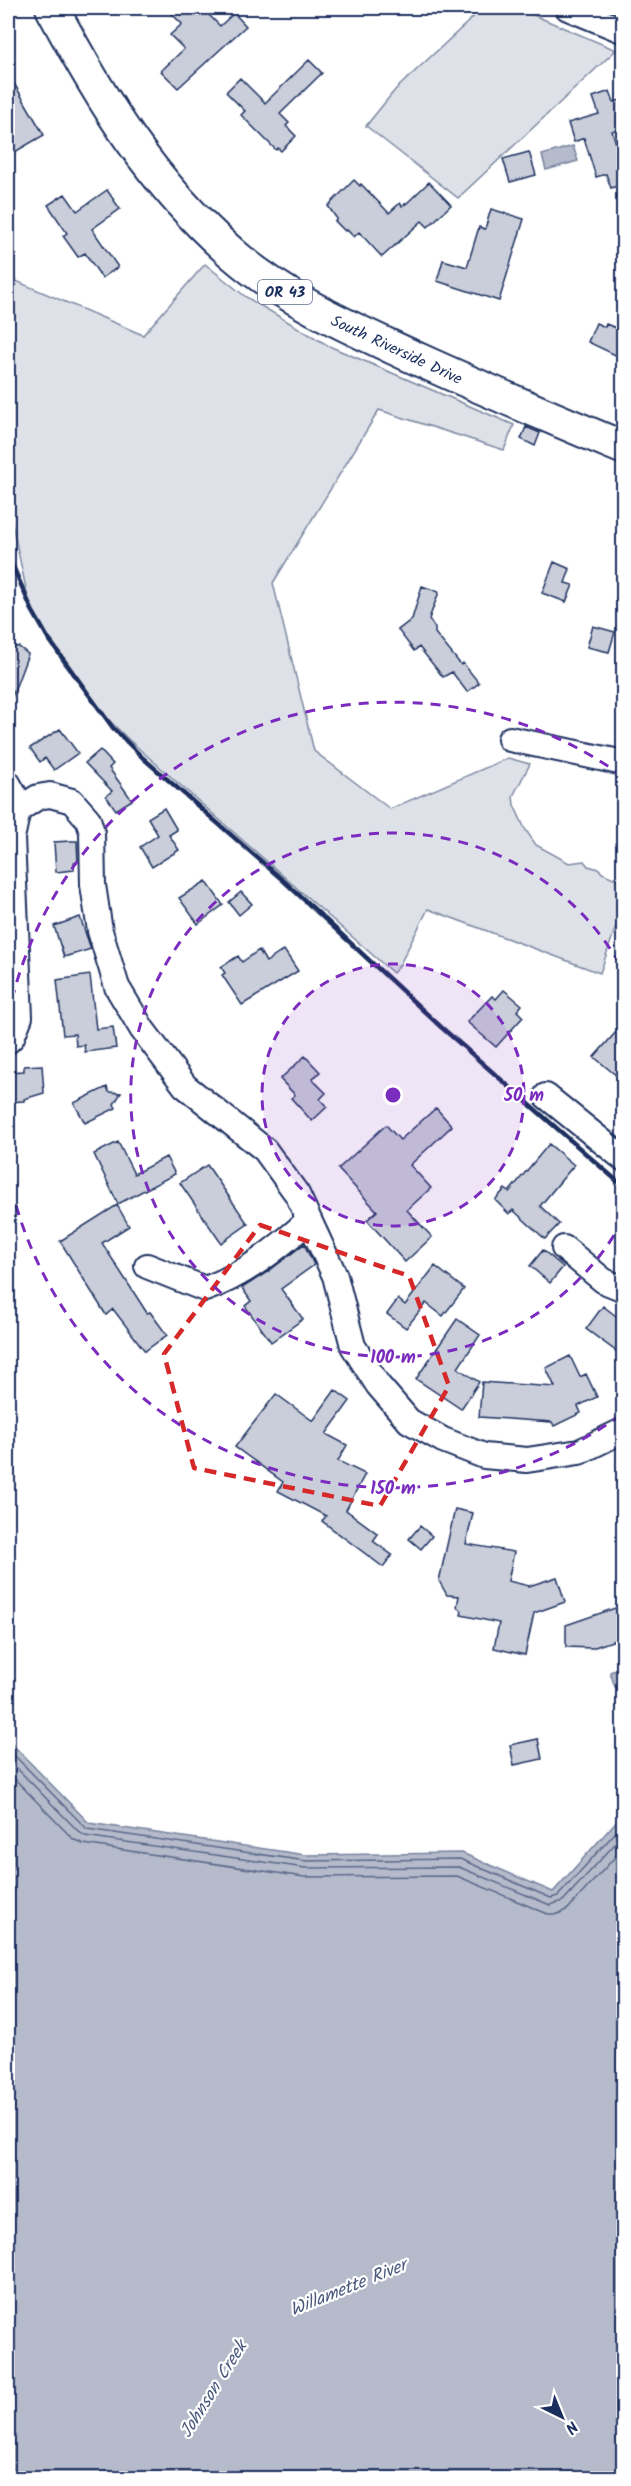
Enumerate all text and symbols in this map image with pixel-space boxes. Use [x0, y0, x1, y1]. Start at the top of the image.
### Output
road number: OR 43 [258, 280, 312, 304]
street label: South Riverside Drive [326, 309, 466, 392]
text: 50 m [503, 1082, 544, 1111]
centre of rings [383, 1085, 403, 1105]
text: 100 m [370, 1344, 416, 1373]
text: 150 m [370, 1475, 416, 1504]
water label: Willamette River [286, 2250, 415, 2325]
water label: Johnson Creek [173, 2333, 257, 2444]
north arrow [532, 2387, 592, 2447]
text: N [559, 2414, 583, 2439]

